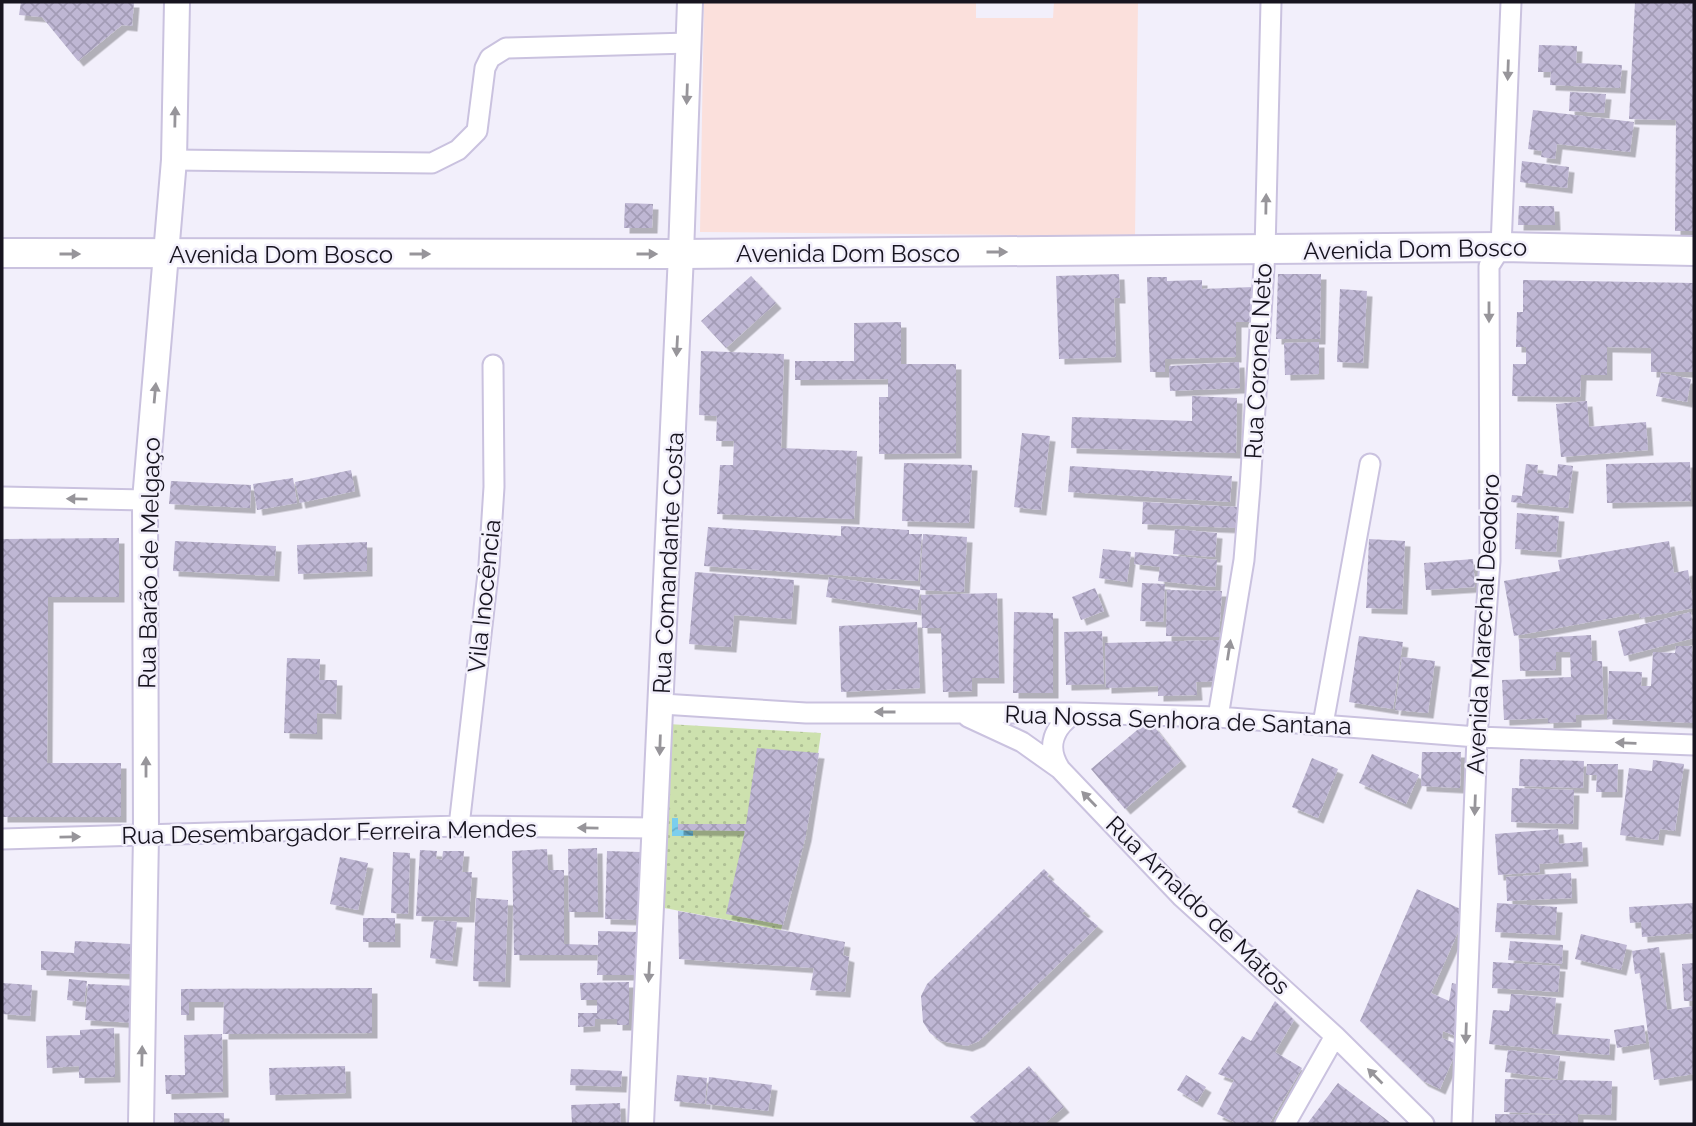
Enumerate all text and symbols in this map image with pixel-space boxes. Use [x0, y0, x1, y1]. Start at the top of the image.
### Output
one-way arrow [1503, 59, 1514, 81]
one-way arrow [681, 84, 692, 106]
one-way arrow [169, 106, 180, 128]
one-way arrow [1260, 193, 1271, 215]
street label: Avenida Dom Bosco [1303, 233, 1527, 265]
street label: Avenida Dom Bosco [736, 239, 960, 268]
street label: Avenida Dom Bosco [169, 240, 393, 269]
one-way arrow [987, 246, 1009, 258]
one-way arrow [59, 248, 81, 260]
one-way arrow [409, 248, 431, 260]
one-way arrow [637, 248, 659, 260]
street label: Rua Coronel Neto [1238, 262, 1278, 460]
one-way arrow [1483, 301, 1495, 323]
one-way arrow [672, 336, 683, 358]
one-way arrow [150, 382, 161, 404]
street label: Rua Comandante Costa [647, 431, 689, 695]
street label: Rua Barão de Melgaço [132, 437, 166, 689]
street label: Avenida Marechal Deodoro [1461, 473, 1505, 775]
one-way arrow [66, 493, 88, 505]
street label: Vila Inocência [462, 518, 506, 674]
one-way arrow [1224, 639, 1235, 661]
street label: Rua Nossa Senhora de Santana [1004, 699, 1352, 741]
one-way arrow [874, 707, 896, 718]
one-way arrow [654, 734, 665, 756]
one-way arrow [1615, 737, 1637, 748]
one-way arrow [140, 756, 152, 778]
one-way arrow [1081, 791, 1097, 808]
one-way arrow [1469, 795, 1480, 817]
street label: Rua Arnaldo de Matos [1100, 810, 1296, 1000]
street label: Rua Desembargador Ferreira Mendes [121, 814, 537, 850]
one-way arrow [577, 822, 599, 833]
one-way arrow [59, 831, 81, 843]
one-way arrow [643, 961, 654, 983]
one-way arrow [1460, 1022, 1471, 1044]
one-way arrow [136, 1045, 148, 1067]
one-way arrow [1367, 1068, 1384, 1085]

